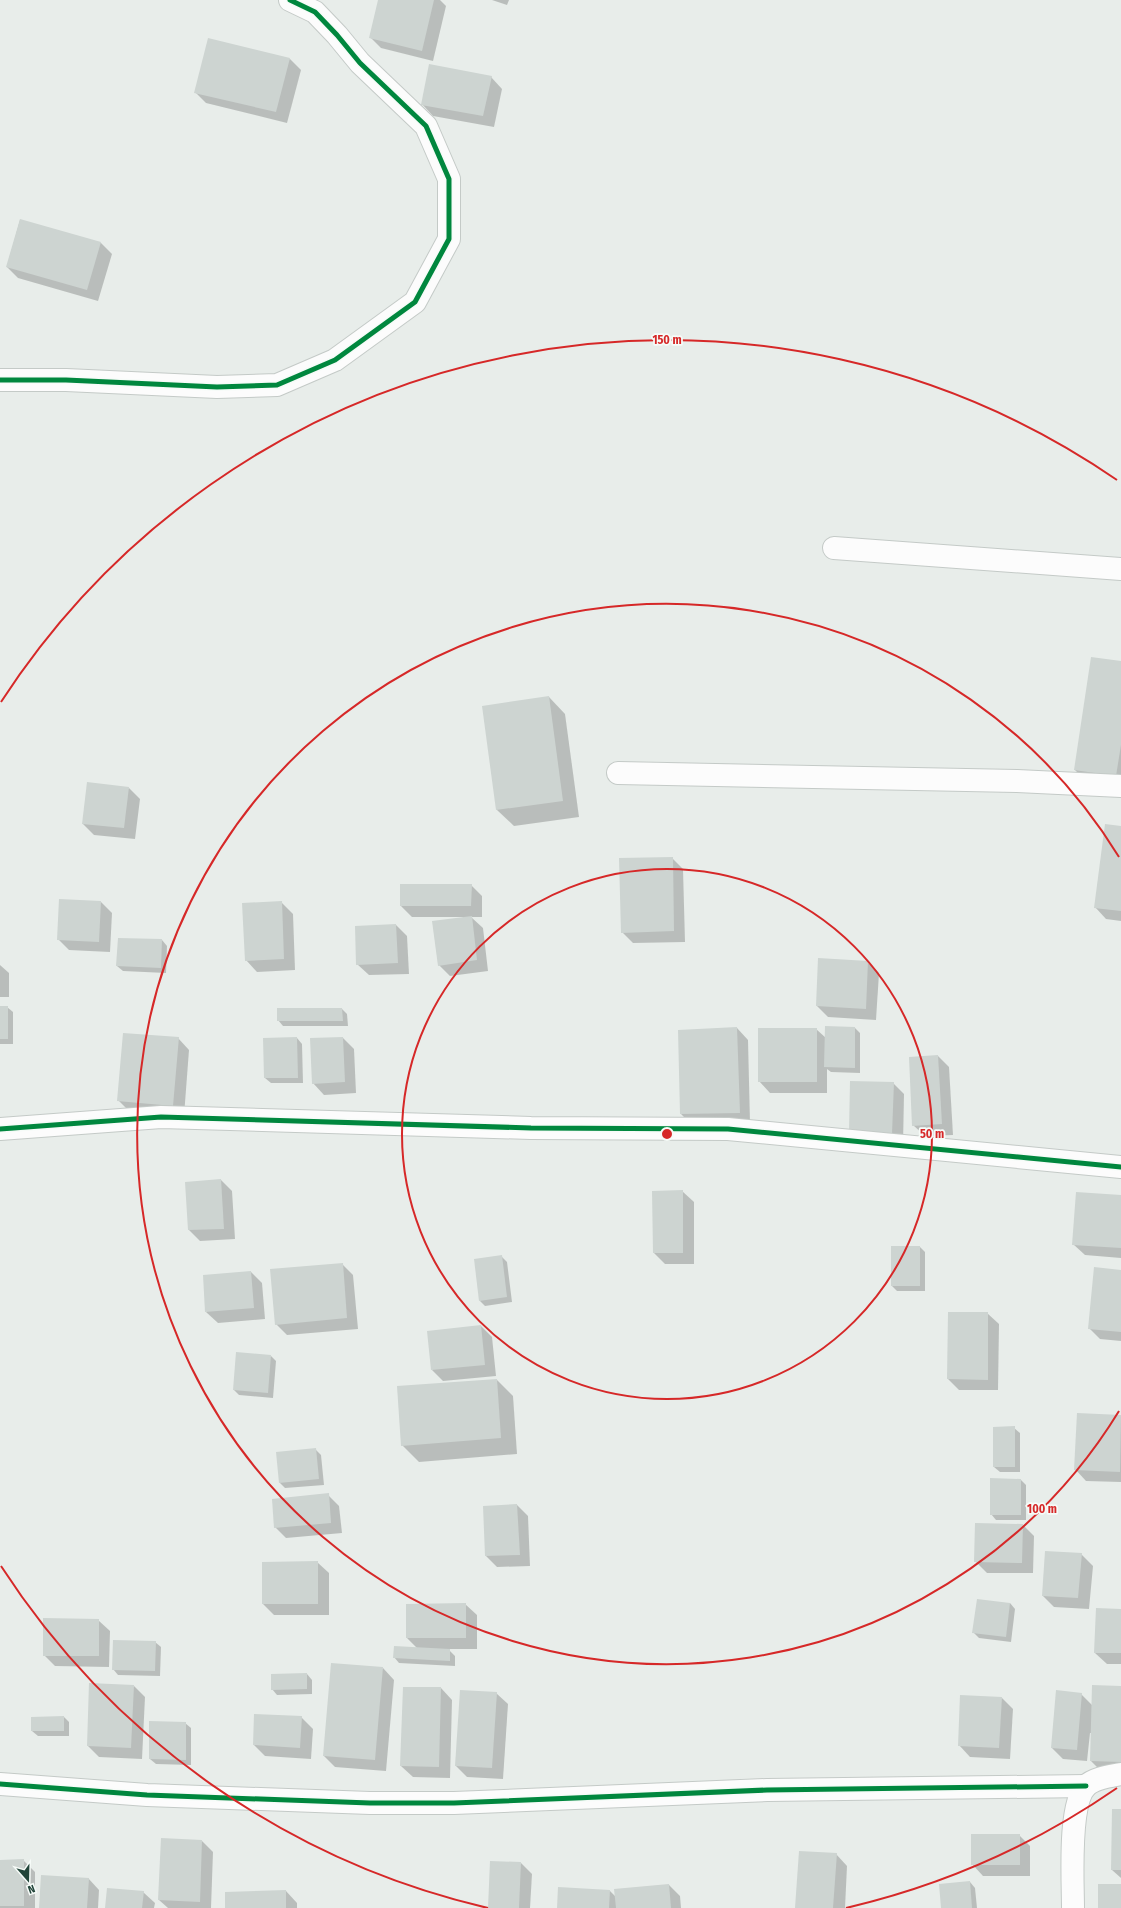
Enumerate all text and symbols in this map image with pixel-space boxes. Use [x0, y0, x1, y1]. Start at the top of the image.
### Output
text: 150 m [652, 333, 682, 347]
centre of rings [660, 1127, 674, 1141]
text: 50 m [920, 1127, 944, 1141]
text: 100 m [1027, 1502, 1057, 1516]
north arrow [8, 1860, 48, 1900]
text: N [26, 1882, 37, 1896]

